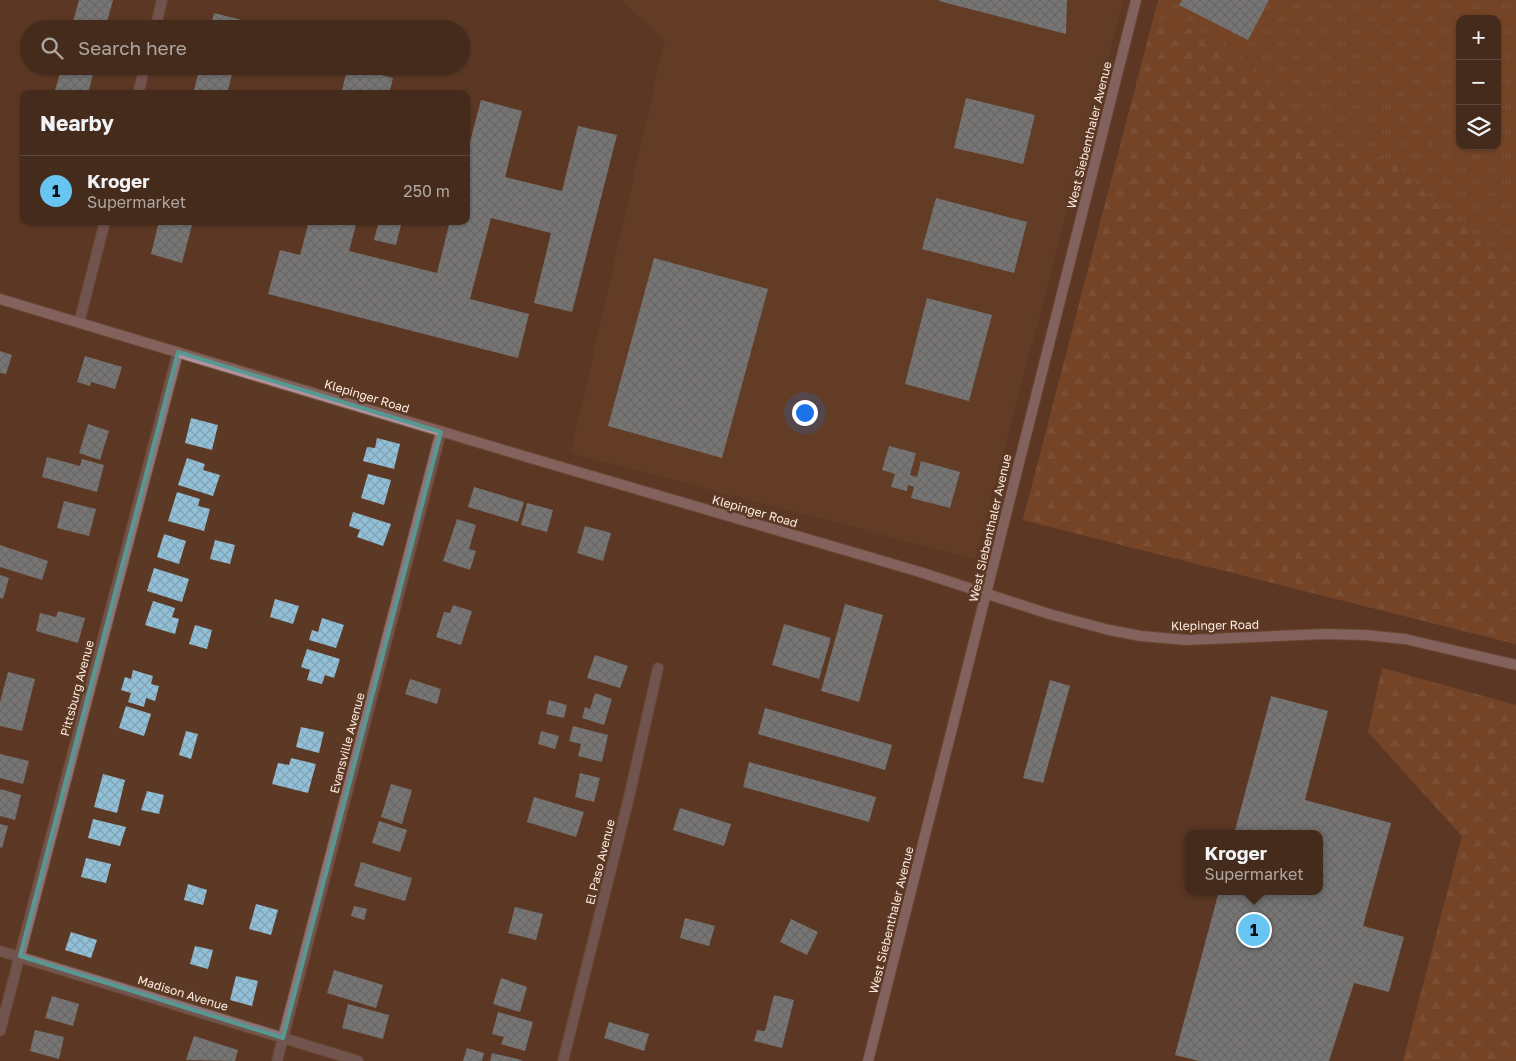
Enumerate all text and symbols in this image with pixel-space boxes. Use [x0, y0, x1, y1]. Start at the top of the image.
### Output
map controls [1456, 15, 1501, 150]
button: + [1456, 15, 1501, 60]
search box [20, 20, 470, 75]
icon: search [38, 34, 66, 62]
text: Search here [78, 36, 187, 59]
street label: West Siebenthaler Avenue [1063, 60, 1115, 210]
button: − [1456, 60, 1501, 105]
button: layers [1456, 105, 1501, 150]
text: Nearby [40, 110, 114, 136]
text: Kroger [87, 169, 150, 192]
text: 1 [52, 181, 60, 201]
text: 250 m [403, 181, 450, 201]
text: Supermarket [87, 192, 186, 212]
street label: Klepinger Road [323, 376, 411, 416]
your location [792, 400, 818, 426]
street label: West Siebenthaler Avenue [966, 453, 1014, 603]
street label: Klepinger Road [711, 492, 799, 530]
street label: Klepinger Road [1171, 617, 1259, 633]
street label: Pittsburg Avenue [57, 638, 97, 738]
street label: Evansville Avenue [326, 691, 368, 795]
street label: El Paso Avenue [582, 818, 618, 906]
popup [1185, 830, 1323, 895]
text: Kroger [1204, 841, 1267, 864]
street label: West Siebenthaler Avenue [865, 845, 917, 995]
text: Supermarket [1204, 864, 1304, 884]
pin: 1 [1238, 911, 1270, 949]
street label: Madison Avenue [136, 972, 230, 1014]

